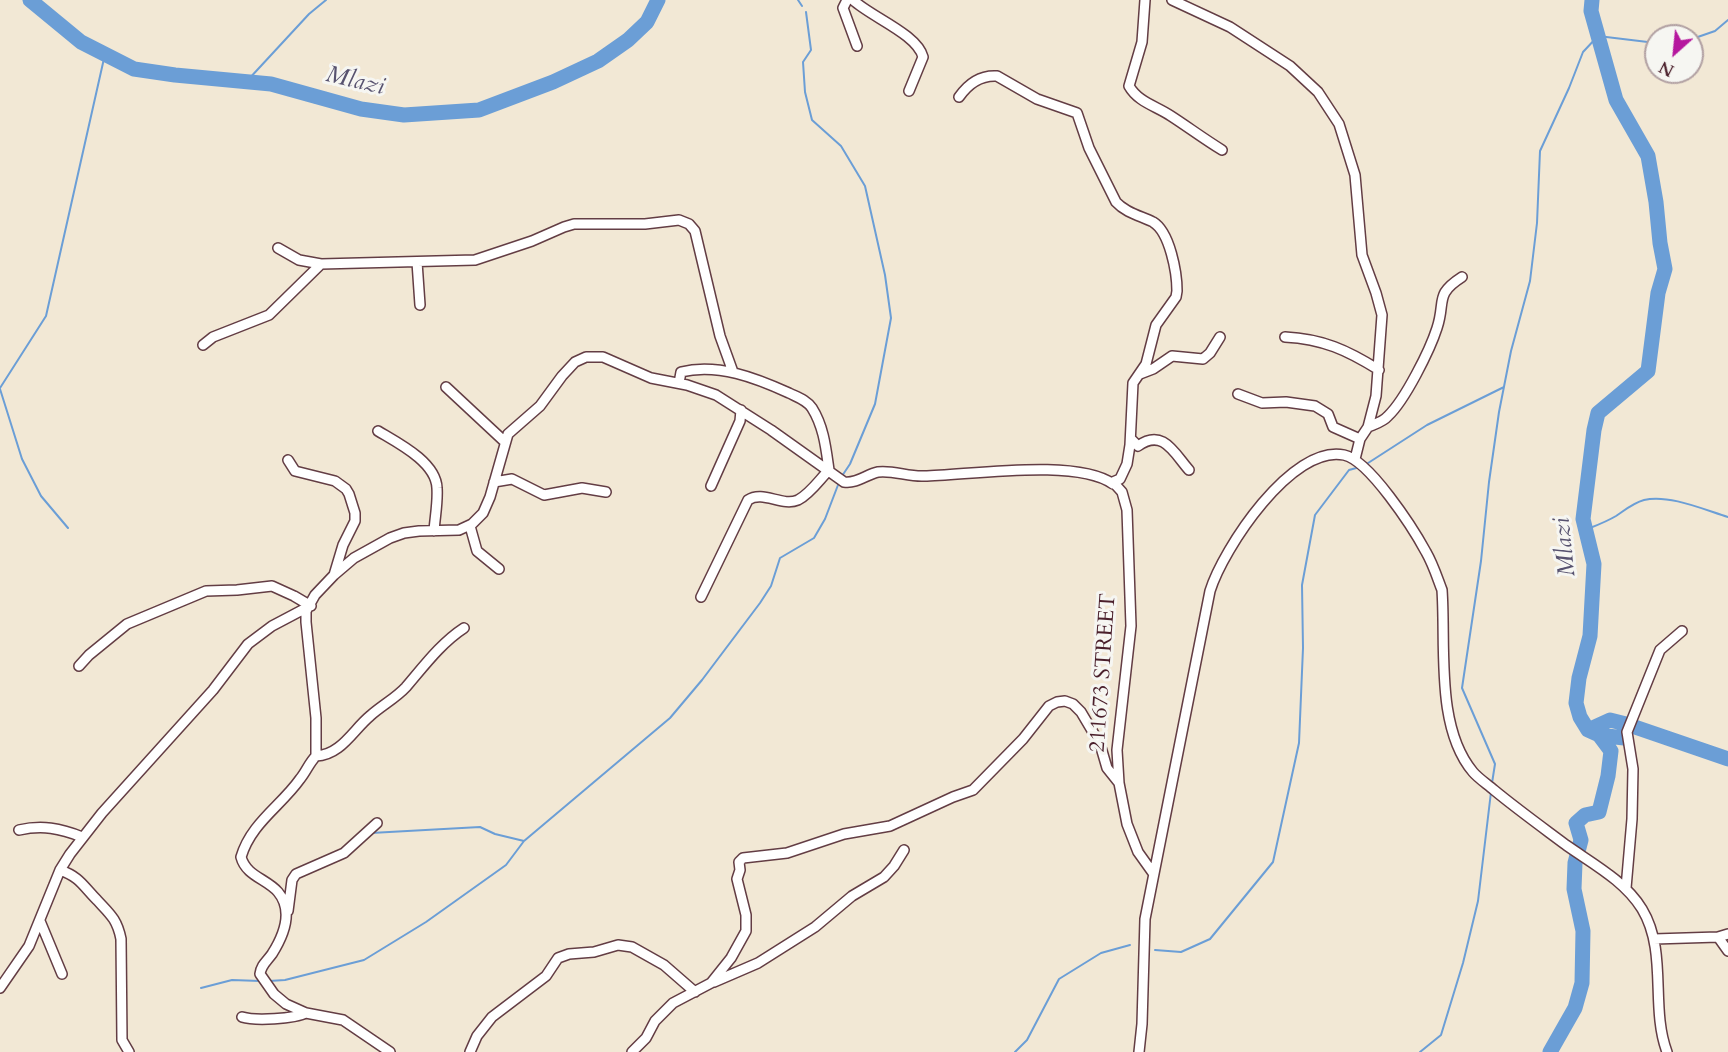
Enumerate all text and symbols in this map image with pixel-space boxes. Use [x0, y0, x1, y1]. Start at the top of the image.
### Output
north arrow [1644, 24, 1704, 84]
text: N [1656, 55, 1678, 81]
water label: Mlazi [323, 61, 387, 103]
water label: Mlazi [1549, 516, 1583, 578]
street label: 211673 STREET [1085, 593, 1123, 753]

